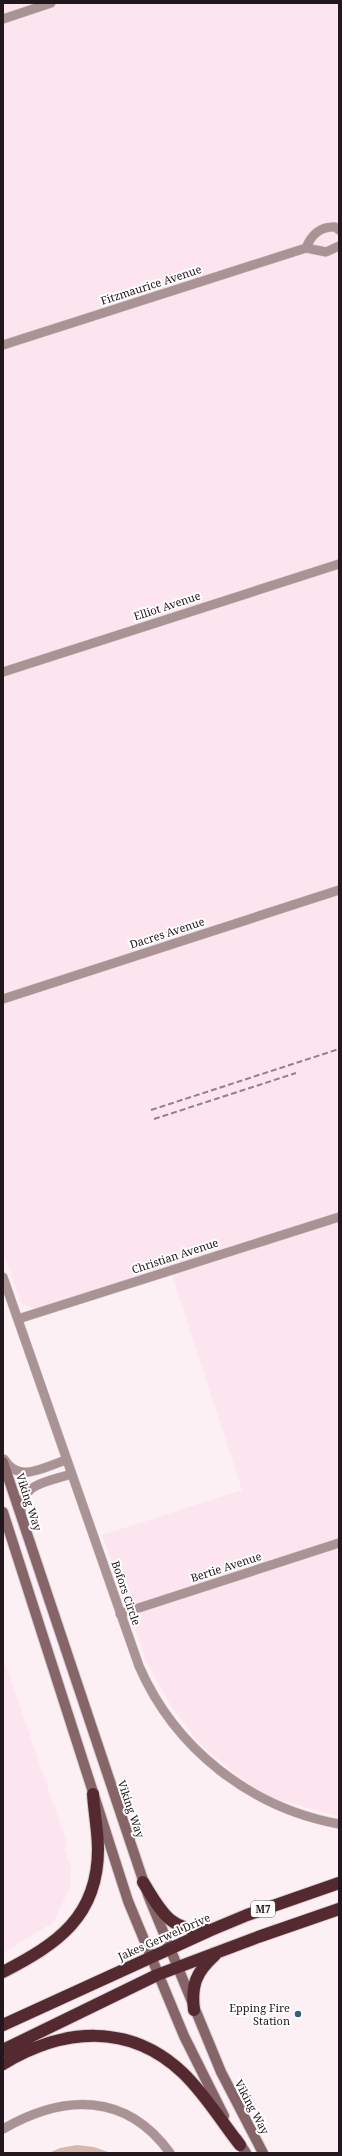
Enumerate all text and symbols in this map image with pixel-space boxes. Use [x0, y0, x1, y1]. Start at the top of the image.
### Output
street label: Fitzmaurice Avenue [98, 261, 203, 308]
street label: Elliot Avenue [131, 588, 202, 623]
street label: Dacres Avenue [128, 913, 206, 952]
street label: Christian Avenue [130, 1234, 220, 1277]
street label: Viking Way [13, 1471, 46, 1533]
street label: Bertie Avenue [188, 1548, 263, 1585]
street label: Bofors Circle [108, 1559, 145, 1627]
street label: Viking Way [115, 1778, 149, 1840]
road number: M7 [251, 1901, 275, 1917]
street label: Jakes Gerwel Drive [114, 1909, 212, 1964]
place label: Epping Fire Station [229, 2000, 290, 2028]
marker: Epping Fire Station [293, 2009, 303, 2019]
street label: Viking Way [232, 2077, 273, 2137]

